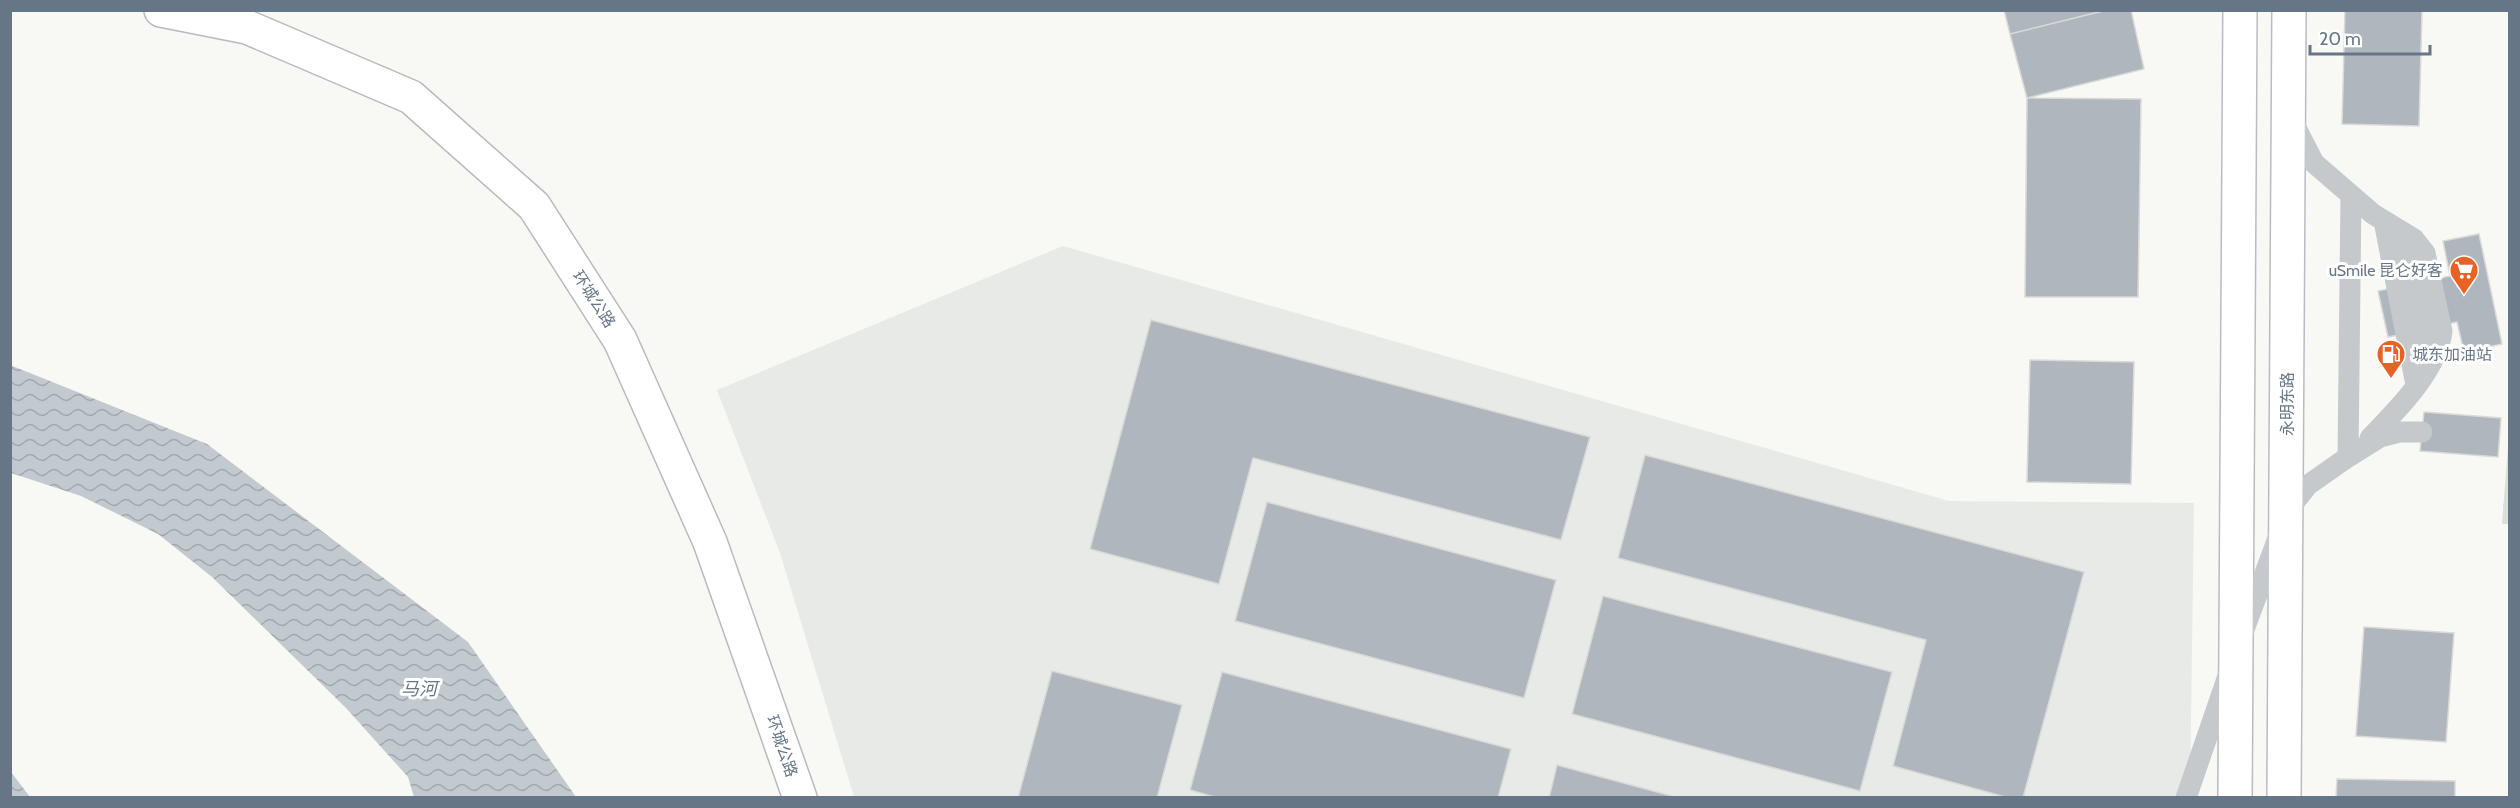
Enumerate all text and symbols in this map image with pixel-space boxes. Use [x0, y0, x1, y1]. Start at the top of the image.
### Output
scale bar [2310, 18, 2430, 56]
text: 20 m [2319, 28, 2361, 50]
supermarket icon: uSmile 昆仑好客 [2448, 254, 2480, 296]
place label: uSmile 昆仑好客 [2329, 261, 2443, 280]
street label: 环城公路 [569, 267, 619, 331]
fuel station icon: 城东加油站 [2375, 338, 2407, 380]
place label: 城东加油站 [2412, 345, 2492, 364]
street label: 永明东路 [2278, 372, 2297, 436]
water label: 马河 [401, 678, 440, 700]
street label: 环城公路 [763, 713, 801, 779]

